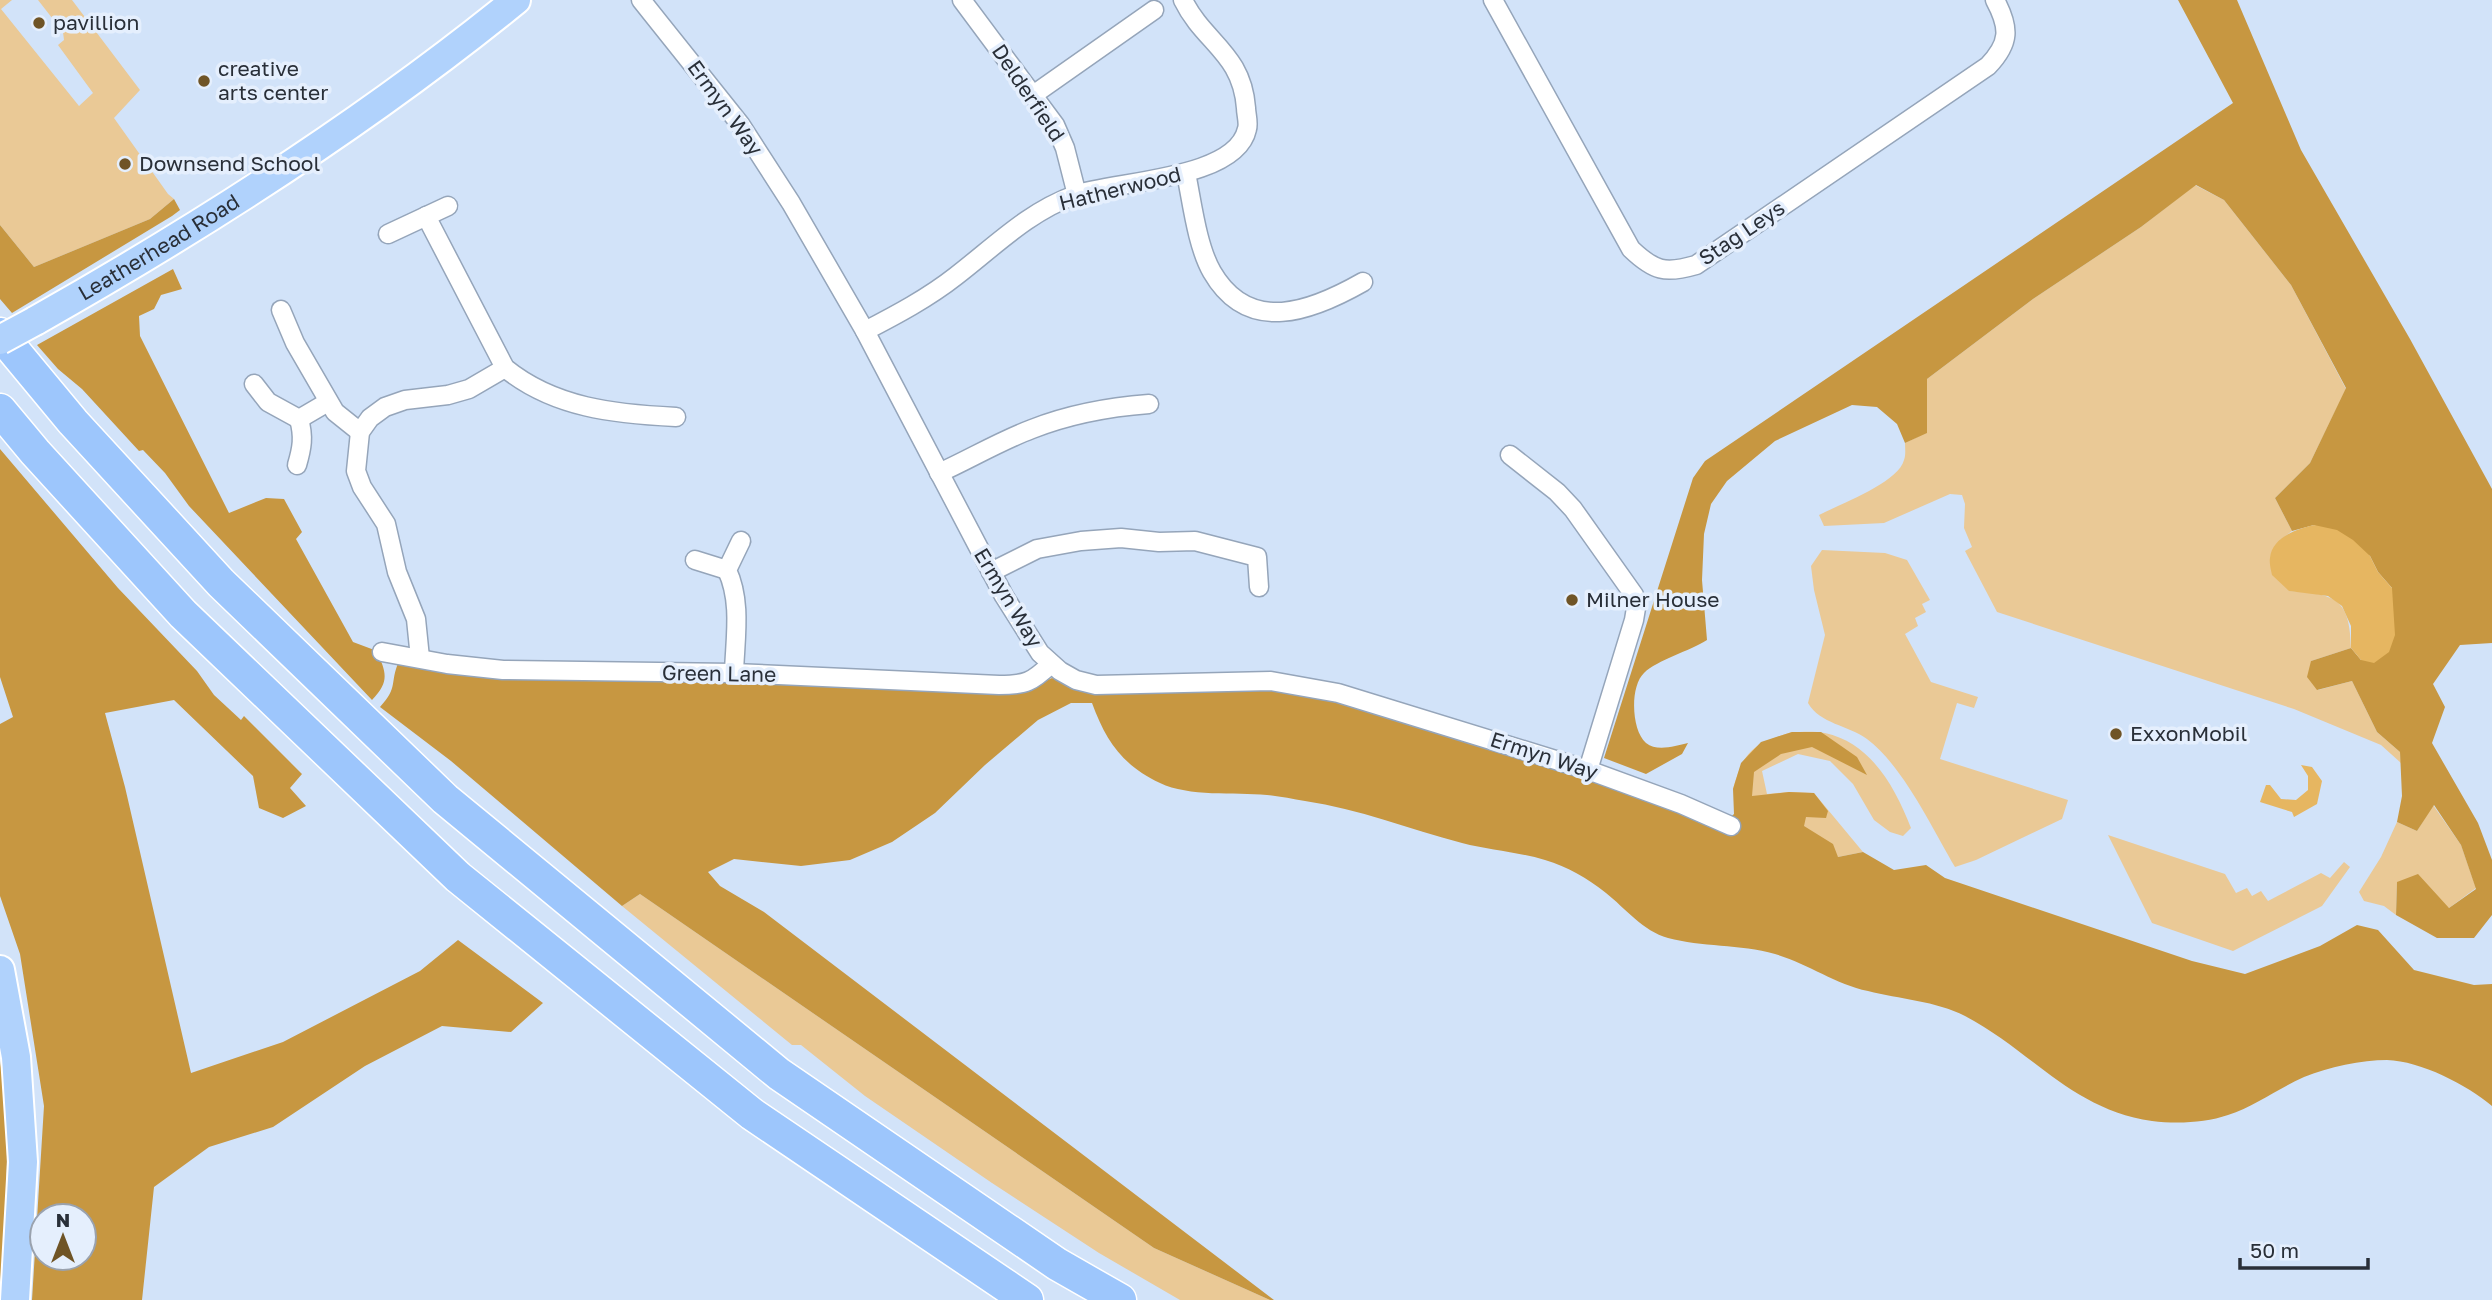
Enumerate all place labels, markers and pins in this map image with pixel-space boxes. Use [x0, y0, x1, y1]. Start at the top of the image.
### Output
place label: pavillion [53, 9, 139, 35]
marker: pavillion [31, 15, 47, 31]
place label: creative arts center [218, 55, 328, 105]
marker: creative arts center [196, 73, 212, 89]
place label: Downsend School [139, 150, 320, 176]
marker: Downsend School [117, 156, 133, 172]
place label: Milner House [1586, 586, 1720, 612]
marker: Milner House [1564, 592, 1580, 608]
place label: ExxonMobil [2130, 720, 2247, 746]
marker: ExxonMobil [2108, 726, 2124, 742]

